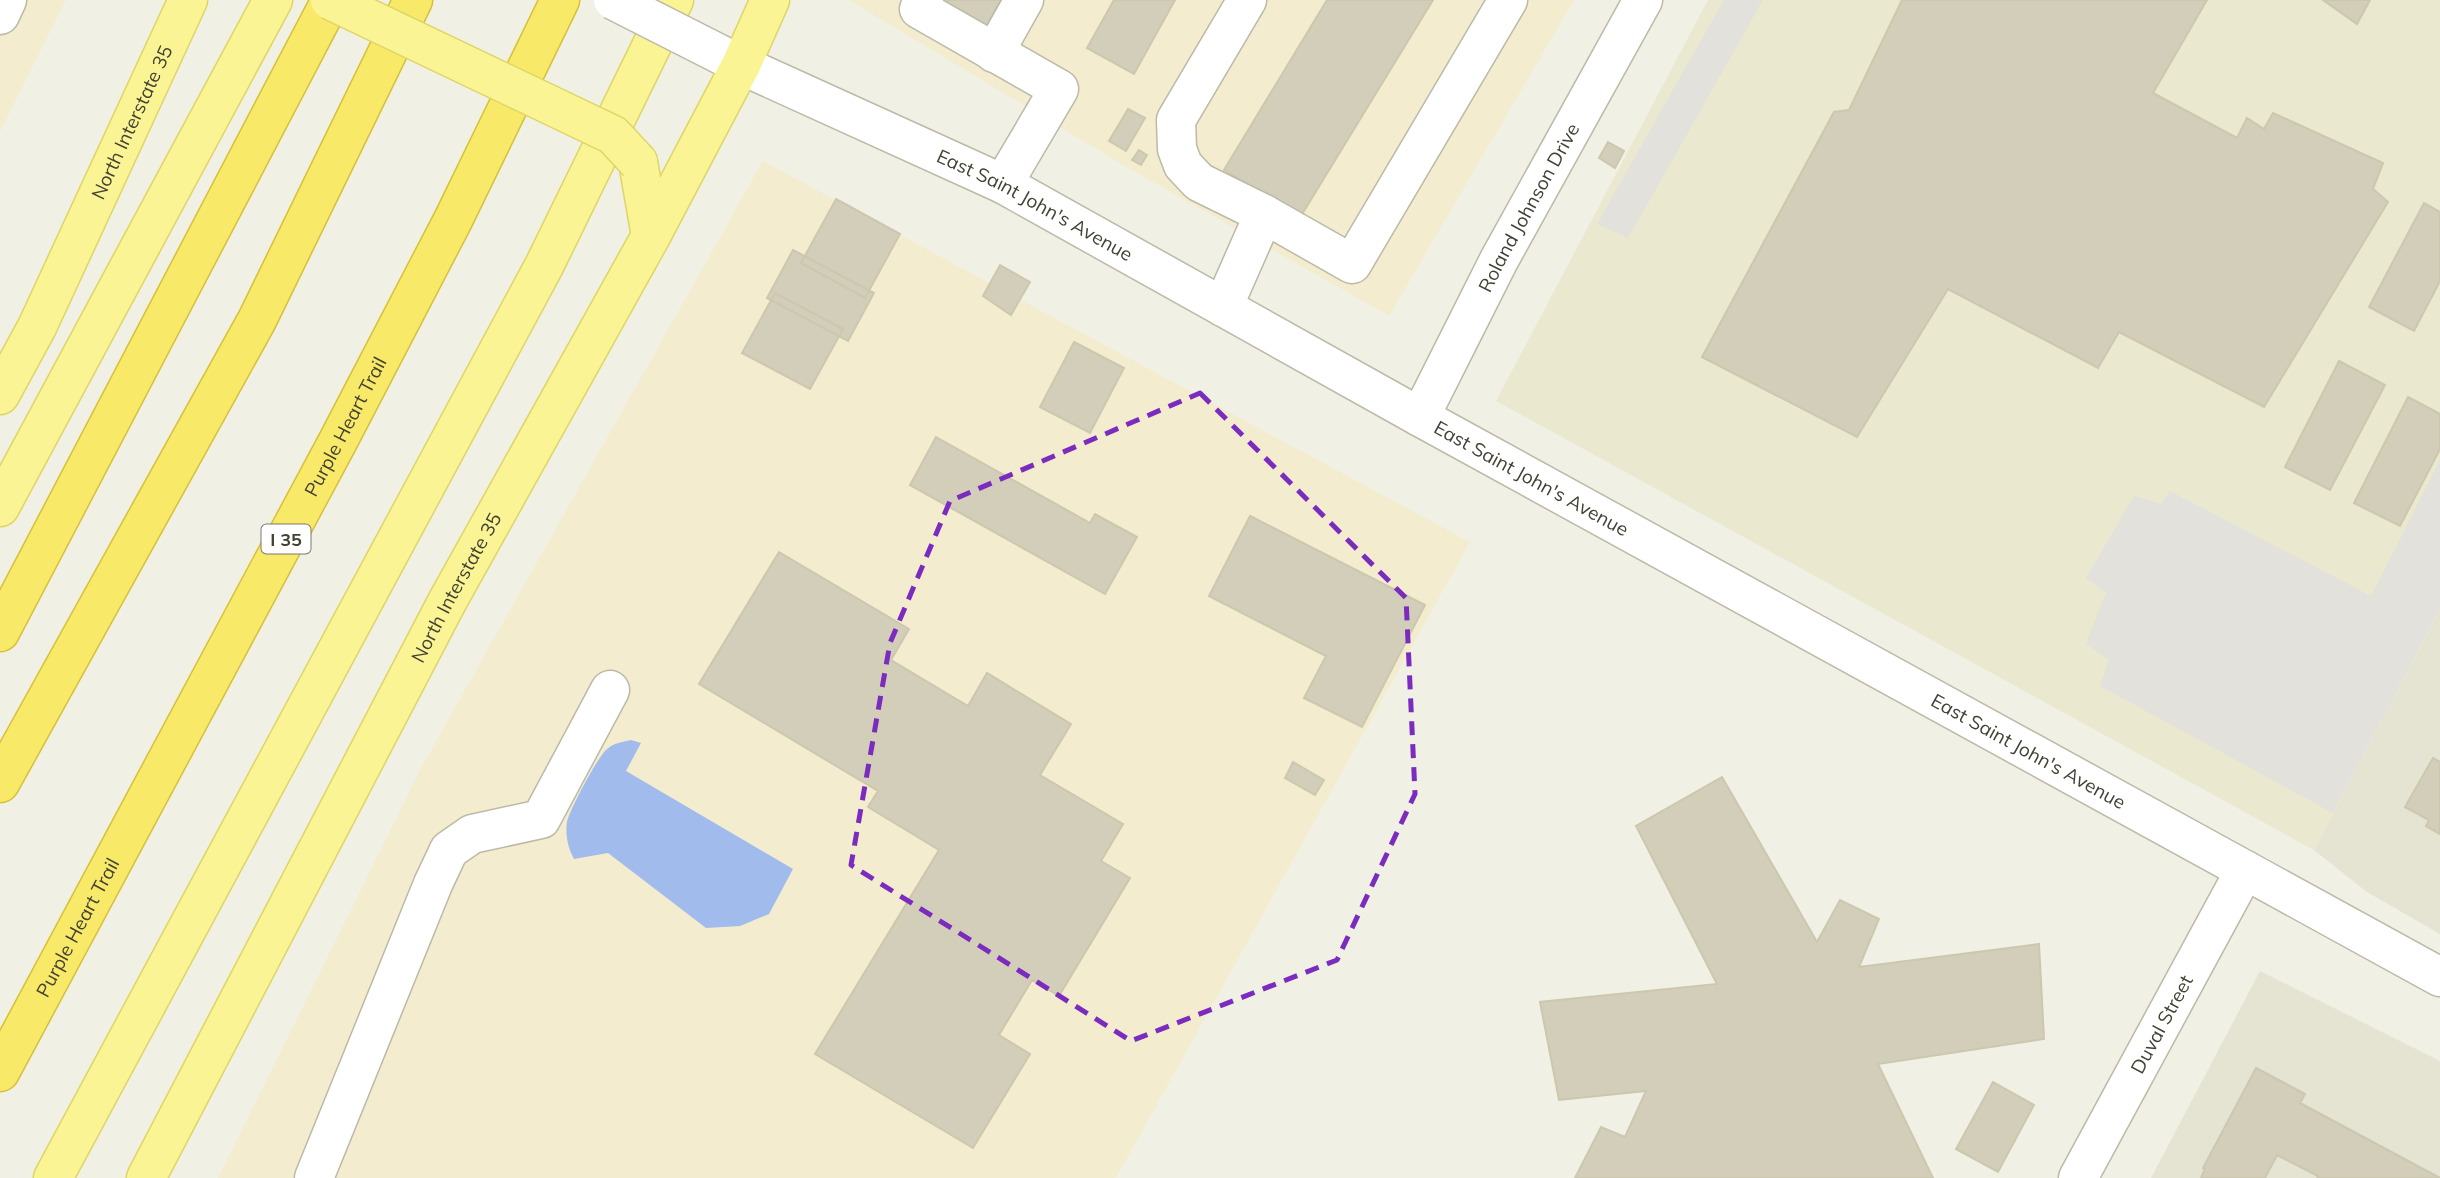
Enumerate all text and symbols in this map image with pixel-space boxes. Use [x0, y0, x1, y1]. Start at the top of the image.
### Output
street label: North Interstate 35 [86, 41, 177, 203]
street label: Roland Johnson Drive [1473, 119, 1584, 296]
street label: East Saint John's Avenue [933, 144, 1137, 266]
street label: Purple Heart Trail [299, 353, 392, 500]
street label: East Saint John's Avenue [1430, 415, 1633, 541]
street label: North Interstate 35 [406, 508, 506, 666]
road number: I 35 [262, 524, 310, 554]
street label: East Saint John's Avenue [1927, 688, 2130, 814]
street label: Purple Heart Trail [30, 854, 124, 1001]
street label: Duval Street [2125, 970, 2198, 1078]

